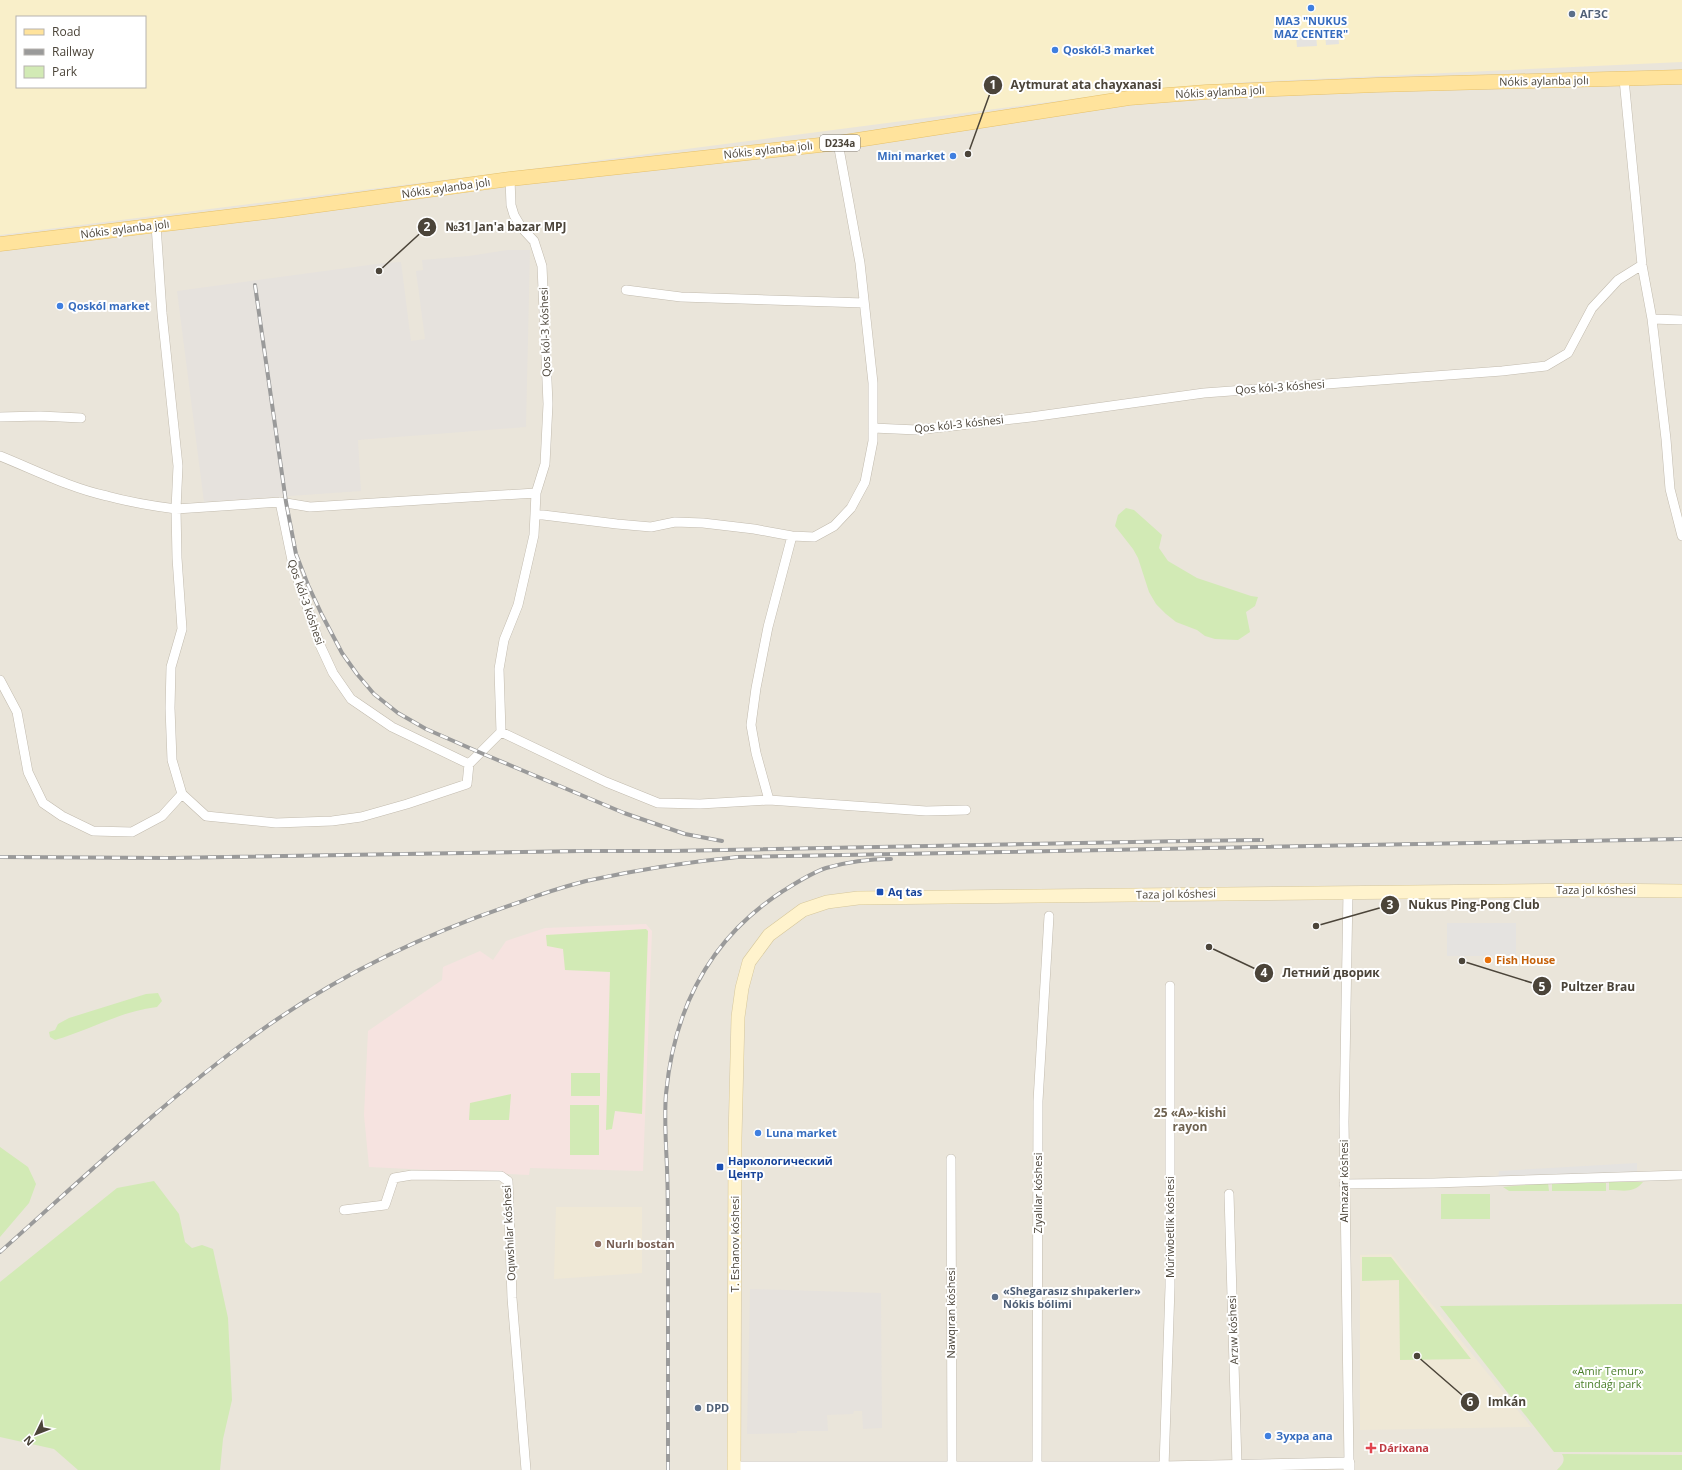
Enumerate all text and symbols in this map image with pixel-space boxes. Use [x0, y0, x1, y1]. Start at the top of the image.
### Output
marker: МАЗ "NUKUS MAZ CENTER" [1306, 3, 1316, 13]
place label: АГЗС [1580, 6, 1608, 21]
marker: АГЗС [1567, 9, 1577, 19]
place label: МАЗ "NUKUS MAZ CENTER" [1274, 13, 1348, 41]
legend [16, 16, 146, 88]
text: Road [52, 23, 81, 40]
place label: Qoskól-3 market [1063, 42, 1154, 57]
text: Railway [52, 43, 95, 60]
marker: Qoskól-3 market [1050, 45, 1060, 55]
text: Park [52, 63, 78, 80]
street label: Nókis aylanba jolı [1499, 72, 1589, 89]
callout: Aytmurat ata chayxanasi [983, 73, 1170, 97]
text: 1 [990, 76, 996, 93]
text: Aytmurat ata chayxanasi [1011, 76, 1161, 93]
street label: Nókis aylanba jolı [1175, 82, 1265, 101]
road number: D234a [820, 135, 860, 151]
street label: Nókis aylanba jolı [723, 137, 813, 162]
place label: Mini market [877, 148, 945, 163]
marker: Mini market [948, 151, 958, 161]
street label: Nókis aylanba jolı [401, 174, 491, 201]
callout: №31 Jan'a bazar MPJ [417, 215, 574, 239]
street label: Nókis aylanba jolı [80, 216, 170, 241]
text: 2 [424, 218, 431, 235]
text: №31 Jan'a bazar MPJ [445, 218, 567, 235]
street label: Qos kól-3 kóshesi [535, 287, 554, 377]
place label: Qoskól market [68, 298, 150, 313]
marker: Qoskól market [55, 301, 65, 311]
street label: Qos kól-3 kóshesi [1235, 376, 1325, 397]
street label: Qos kól-3 kóshesi [914, 411, 1004, 436]
street label: Qos kól-3 kóshesi [285, 557, 328, 647]
street label: Taza jol kóshesi [1556, 882, 1636, 897]
place label: Aq tas [888, 884, 923, 899]
street label: Taza jol kóshesi [1136, 885, 1216, 902]
marker: Aq tas [875, 887, 885, 897]
callout: Nukus Ping-Pong Club [1380, 893, 1548, 917]
text: 3 [1387, 896, 1394, 913]
text: Nukus Ping-Pong Club [1408, 896, 1540, 913]
place label: Fish House [1496, 952, 1556, 967]
marker: Fish House [1483, 955, 1493, 965]
callout: Летний дворик [1254, 961, 1388, 985]
text: 4 [1261, 964, 1268, 981]
text: Летний дворик [1282, 964, 1380, 981]
callout: Pultzer Brau [1532, 974, 1643, 998]
text: 5 [1539, 978, 1546, 995]
text: Pultzer Brau [1561, 978, 1635, 995]
district label: 25 «A»-kishi rayon [1154, 1104, 1226, 1135]
place label: Luna market [766, 1125, 837, 1140]
marker: Luna market [753, 1128, 763, 1138]
street label: Almazar kóshesi [1336, 1139, 1351, 1223]
street label: Zıyalılar kóshesi [1030, 1152, 1045, 1234]
place label: Наркологический Центр [728, 1153, 833, 1181]
marker: Наркологический Центр [715, 1162, 725, 1172]
street label: Múriwbetlik kóshesi [1162, 1176, 1177, 1278]
street label: Oqıwshılar kóshesi [498, 1185, 519, 1281]
street label: T. Eshanov kóshesi [727, 1196, 742, 1292]
place label: Nurlı bostan [606, 1236, 675, 1251]
marker: Nurlı bostan [593, 1239, 603, 1249]
street label: Nawqıran kóshesi [943, 1267, 958, 1359]
place label: «Shegarasız shıpakerler» Nókis bólimi [1003, 1283, 1141, 1311]
marker: «Shegarasız shıpakerler» Nókis bólimi [990, 1292, 1000, 1302]
street label: Arzıw kóshesi [1224, 1295, 1241, 1365]
park label: «Amir Temur» atındaǵı park [1572, 1363, 1644, 1391]
callout: Imkán [1460, 1390, 1534, 1414]
text: 6 [1467, 1393, 1474, 1410]
text: Imkán [1488, 1393, 1526, 1410]
place label: DPD [706, 1400, 729, 1415]
marker: DPD [693, 1403, 703, 1413]
north arrow [16, 1414, 56, 1454]
place label: Зухра апа [1276, 1428, 1333, 1443]
marker: Зухра апа [1263, 1431, 1273, 1441]
text: N [20, 1433, 37, 1450]
place label: Dárixana [1379, 1440, 1429, 1455]
marker: Dárixana [1366, 1443, 1376, 1453]

